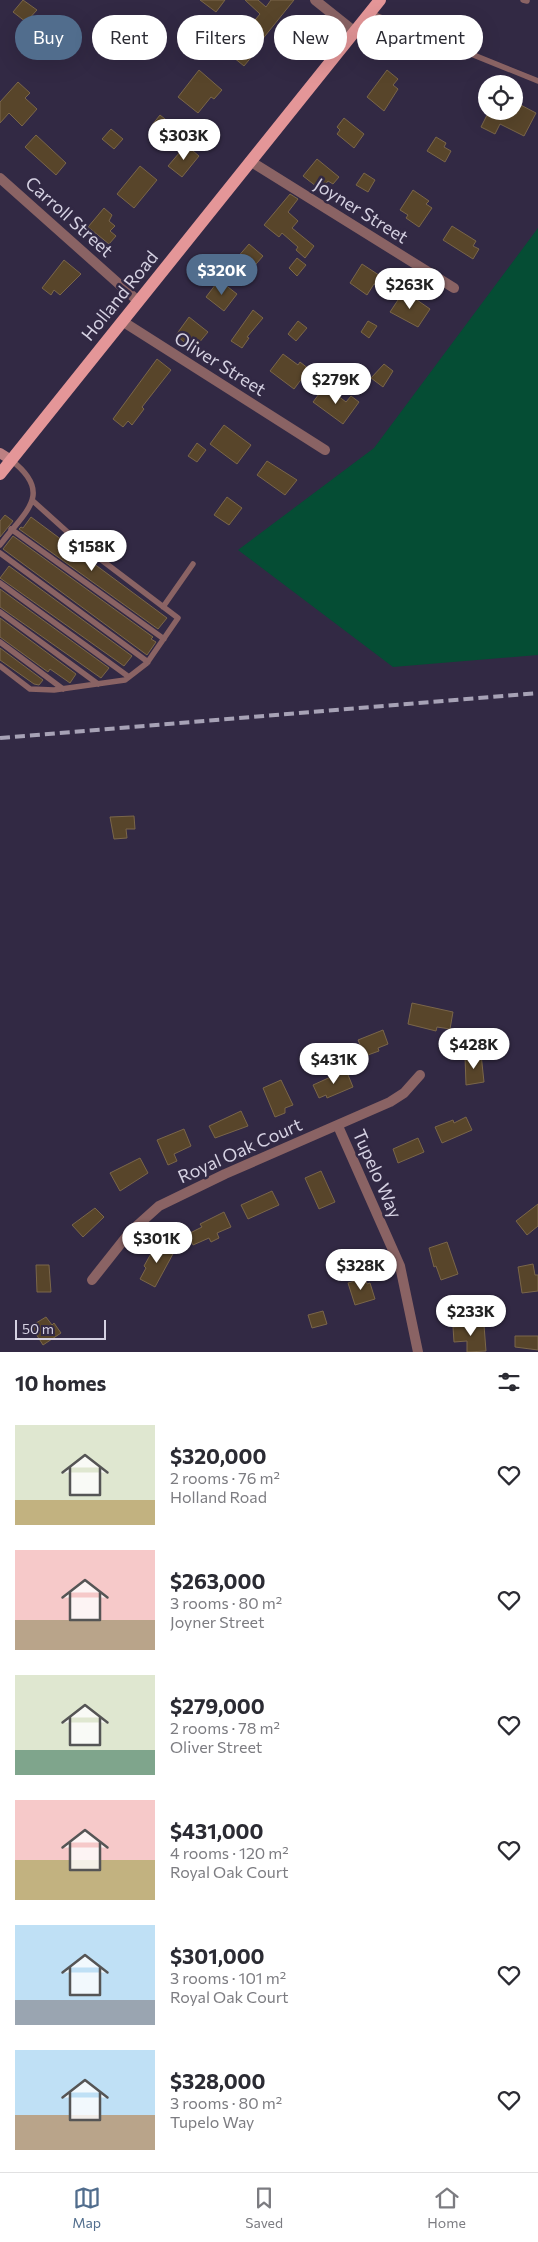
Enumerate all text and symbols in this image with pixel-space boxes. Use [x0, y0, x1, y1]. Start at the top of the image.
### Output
chip: Buy [15, 15, 82, 60]
chip: Rent [92, 15, 167, 60]
chip: Filters [177, 15, 264, 60]
chip: New [274, 15, 347, 60]
chip: Apartment [357, 15, 483, 60]
map controls [478, 75, 523, 120]
button: locate [478, 75, 523, 120]
pin: $303K [149, 119, 219, 161]
text: $303K [159, 125, 209, 144]
street label: Carroll Street [21, 171, 118, 261]
street label: Joyner Street [311, 173, 412, 248]
street label: Holland Road [76, 246, 162, 345]
pin: $320K [187, 254, 257, 296]
text: $320K [197, 260, 247, 279]
pin: $263K [375, 268, 445, 310]
text: $263K [386, 274, 434, 293]
street label: Oliver Street [171, 326, 270, 400]
pin: $279K [301, 362, 371, 405]
text: $279K [312, 369, 360, 388]
pin: $158K [57, 530, 127, 572]
text: $158K [69, 536, 115, 555]
pin: $428K [439, 1028, 509, 1070]
text: $428K [450, 1034, 498, 1053]
pin: $431K [299, 1042, 369, 1085]
text: $431K [311, 1049, 357, 1068]
street label: Royal Oak Court [174, 1113, 305, 1187]
street label: Tupelo Way [349, 1126, 407, 1221]
pin: $301K [122, 1222, 192, 1264]
text: $301K [133, 1228, 181, 1247]
pin: $328K [326, 1248, 396, 1291]
text: $328K [337, 1255, 385, 1274]
pin: $233K [436, 1294, 506, 1337]
text: $233K [447, 1301, 495, 1320]
scale bar [15, 1317, 106, 1340]
text: 50 m [22, 1320, 54, 1337]
icon: filters [495, 1368, 523, 1396]
text: 10 homes [15, 1370, 106, 1395]
text: $320,000 [170, 1443, 266, 1468]
icon: home [55, 1445, 115, 1505]
icon: heart [495, 1461, 523, 1489]
text: 2 rooms · 76 m² [170, 1468, 280, 1487]
text: Holland Road [170, 1487, 267, 1506]
text: $263,000 [170, 1568, 265, 1593]
icon: home [55, 1570, 115, 1630]
icon: heart [495, 1586, 523, 1614]
text: 3 rooms · 80 m² [170, 1593, 282, 1612]
text: Joyner Street [170, 1612, 265, 1631]
text: $279,000 [170, 1693, 265, 1718]
icon: home [55, 1695, 115, 1755]
icon: heart [495, 1711, 523, 1739]
text: 2 rooms · 78 m² [170, 1718, 280, 1737]
text: Oliver Street [170, 1737, 262, 1756]
text: $431,000 [170, 1818, 264, 1843]
icon: home [55, 1820, 115, 1880]
icon: heart [495, 1836, 523, 1864]
text: 4 rooms · 120 m² [170, 1843, 289, 1862]
text: Royal Oak Court [170, 1862, 289, 1881]
text: $301,000 [170, 1943, 265, 1968]
icon: home [55, 1945, 115, 2005]
icon: heart [495, 1961, 523, 1989]
text: 3 rooms · 101 m² [170, 1968, 286, 1987]
text: Royal Oak Court [170, 1987, 289, 2006]
text: $328,000 [170, 2068, 266, 2093]
icon: home [55, 2070, 115, 2130]
icon: heart [495, 2086, 523, 2114]
text: 3 rooms · 80 m² [170, 2093, 282, 2112]
text: Tupelo Way [170, 2112, 254, 2131]
tab: Map [72, 2184, 101, 2231]
tab: Saved [245, 2184, 283, 2231]
tab: Home [427, 2184, 466, 2231]

